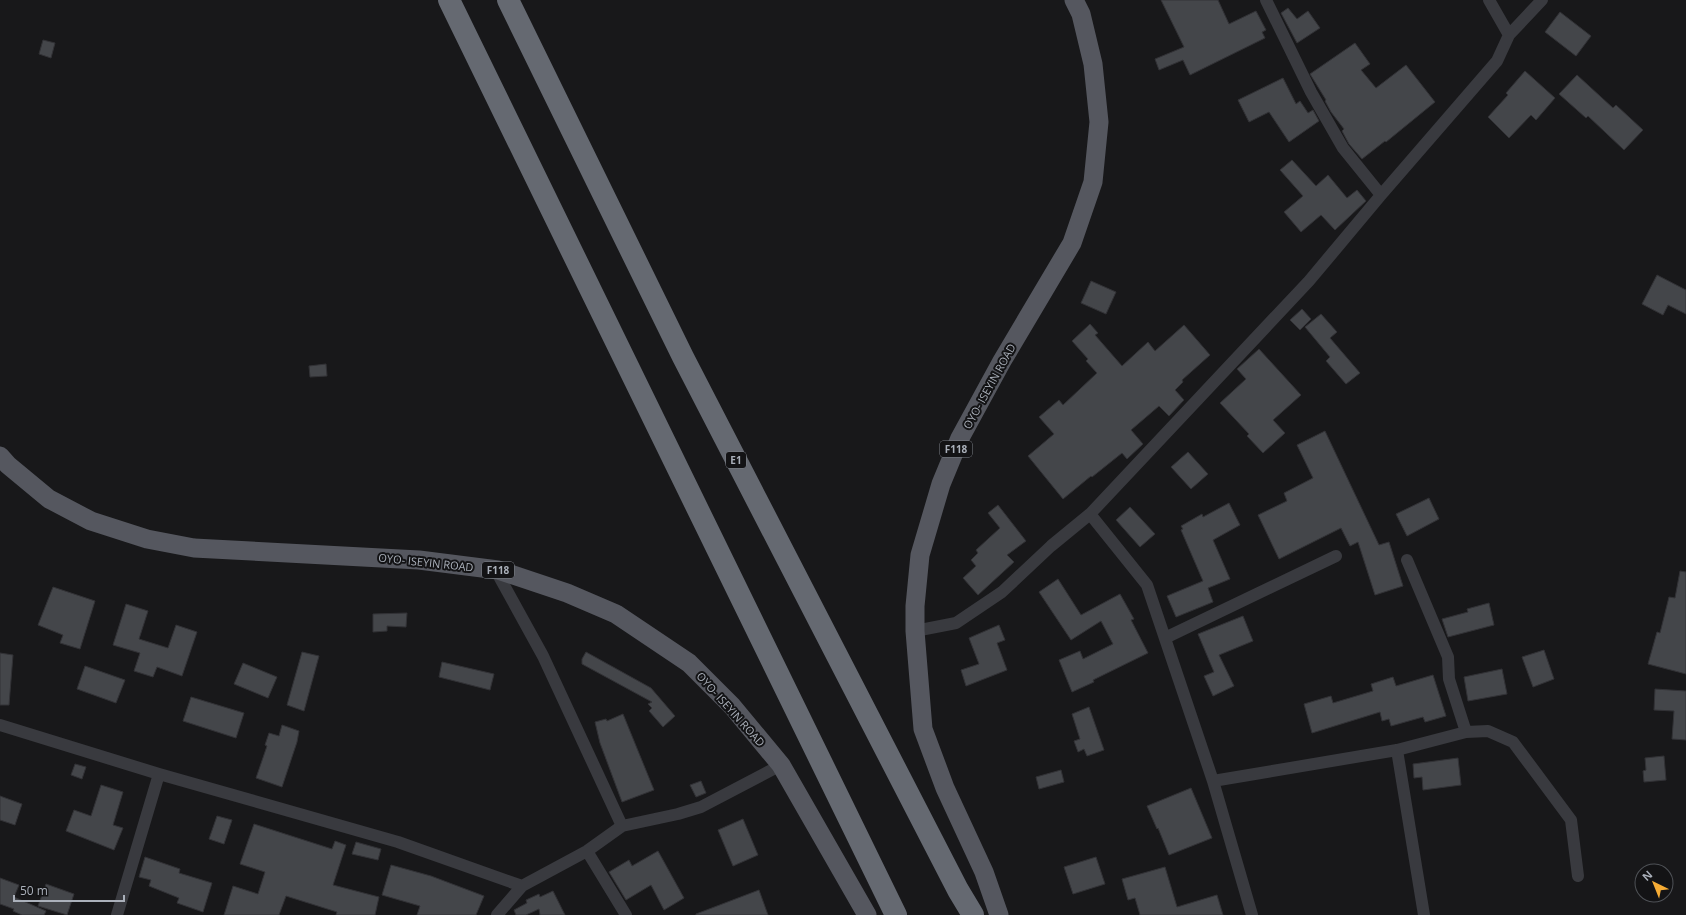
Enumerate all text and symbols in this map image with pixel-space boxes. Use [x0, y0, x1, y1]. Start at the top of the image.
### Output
street label: OYO- ISEYIN ROAD [959, 341, 1019, 431]
road number: F118 [940, 441, 972, 457]
road number: E1 [726, 452, 746, 468]
street label: OYO- ISEYIN ROAD [378, 550, 474, 574]
road number: F118 [482, 562, 514, 578]
street label: OYO- ISEYIN ROAD [693, 668, 769, 750]
north arrow [1634, 863, 1674, 903]
text: N [1638, 867, 1655, 884]
scale bar [14, 877, 124, 903]
text: 50 m [20, 882, 48, 899]

